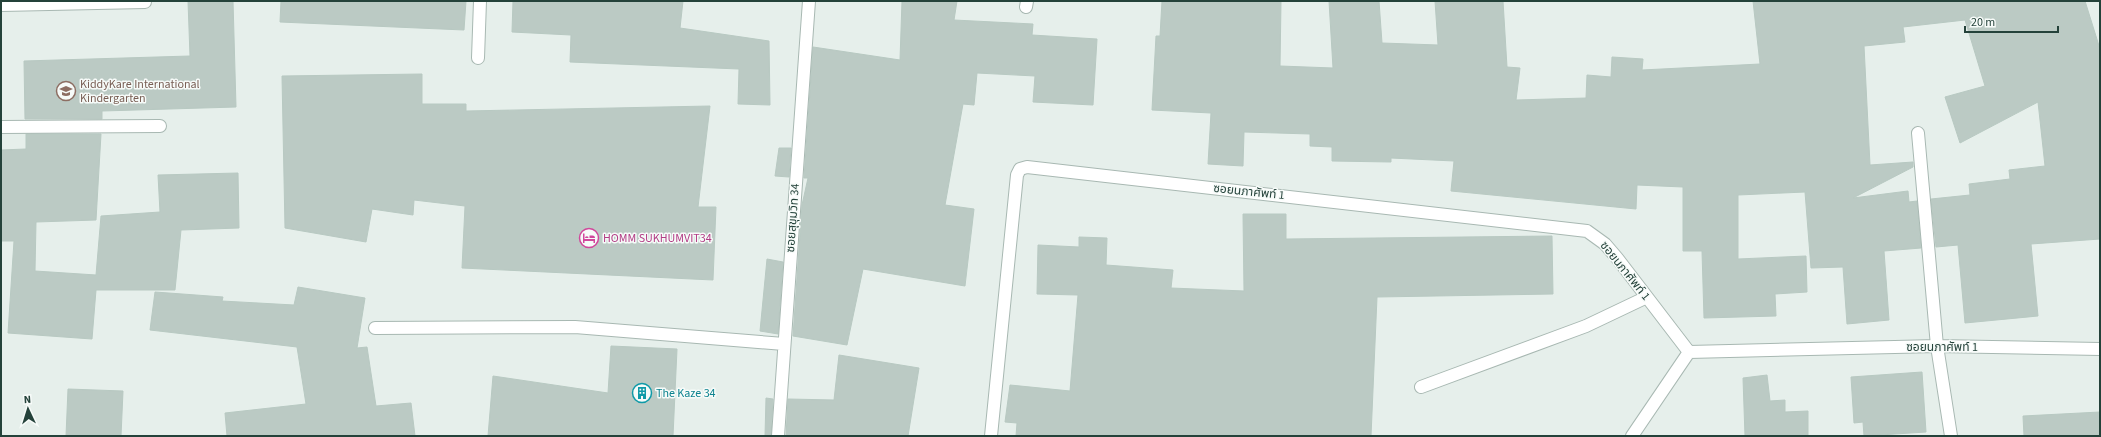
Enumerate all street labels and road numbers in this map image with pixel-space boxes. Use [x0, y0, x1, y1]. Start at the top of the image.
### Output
street label: ซอยนภาศัพท์ 1 [1212, 180, 1286, 204]
street label: ซอยสุขุมวิท 34 [782, 183, 804, 253]
street label: ซอยนภาศัพท์ 1 [1596, 238, 1654, 304]
street label: ซอยนภาศัพท์ 1 [1906, 339, 1978, 356]

